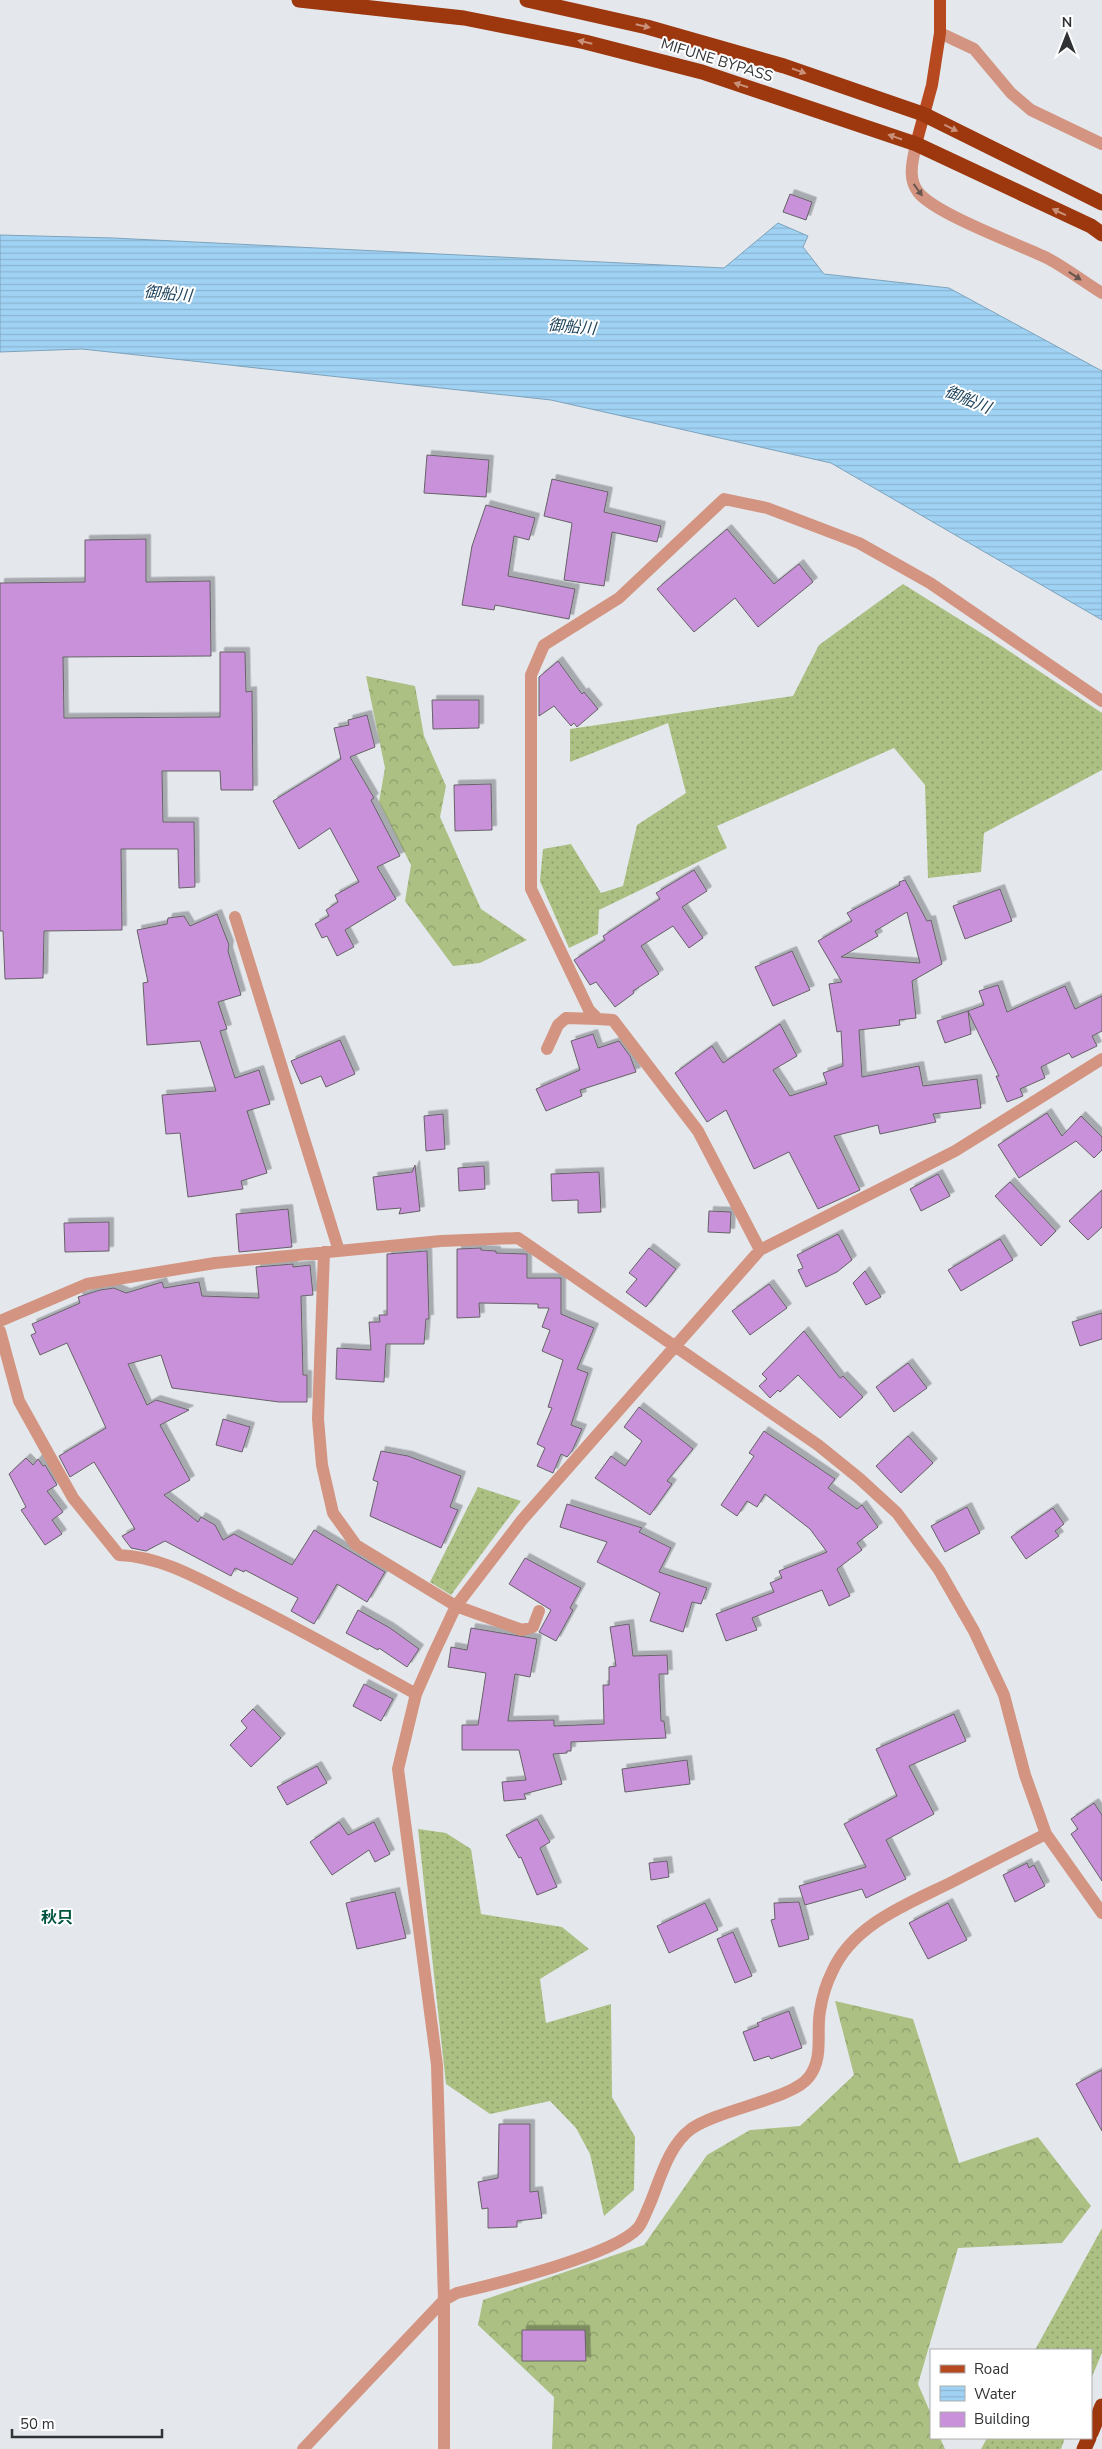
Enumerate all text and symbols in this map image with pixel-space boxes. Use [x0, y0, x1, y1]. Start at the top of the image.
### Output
north arrow [1042, 10, 1092, 60]
text: N [1062, 13, 1072, 32]
one-way arrow [635, 22, 650, 30]
street label: MIFUNE BYPASS [658, 33, 776, 87]
one-way arrow [577, 38, 592, 46]
one-way arrow [792, 67, 807, 75]
one-way arrow [734, 81, 749, 88]
one-way arrow [944, 124, 958, 132]
one-way arrow [888, 133, 903, 140]
one-way arrow [913, 183, 923, 197]
one-way arrow [1052, 207, 1066, 215]
one-way arrow [1068, 271, 1081, 281]
water label: 御船川 [143, 281, 195, 307]
water label: 御船川 [547, 314, 599, 340]
water label: 御船川 [941, 381, 996, 420]
district label: 秋只 [41, 1907, 73, 1929]
legend [930, 2349, 1092, 2439]
text: Road [974, 2359, 1009, 2379]
text: Water [974, 2384, 1017, 2404]
scale bar [12, 2406, 162, 2438]
text: Building [974, 2409, 1030, 2429]
text: 50 m [20, 2414, 55, 2434]

